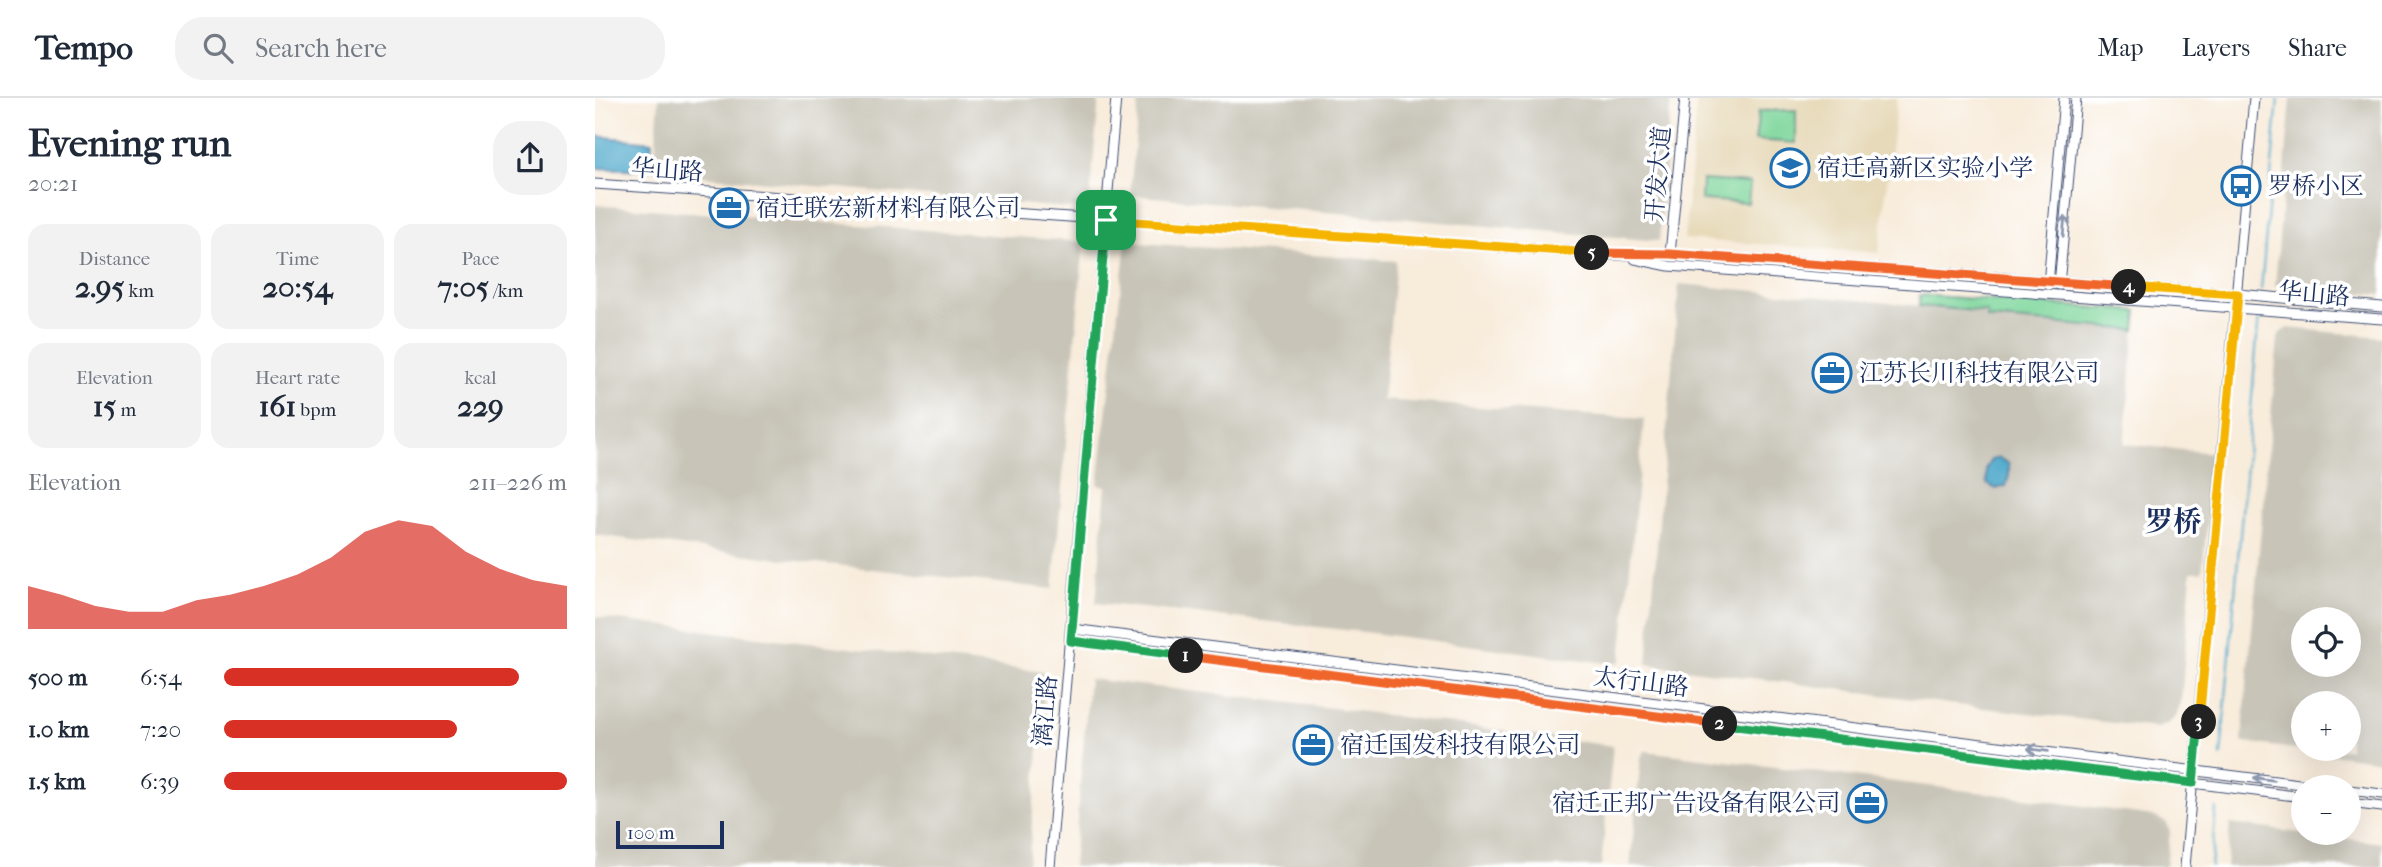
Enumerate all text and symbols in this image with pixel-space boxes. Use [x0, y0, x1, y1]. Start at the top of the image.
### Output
search box [175, 17, 665, 80]
text: Tempo [35, 29, 133, 68]
icon: search [199, 29, 237, 67]
text: Search here [255, 33, 387, 64]
text: Map [2098, 34, 2144, 62]
text: Layers [2182, 34, 2250, 62]
text: Share [2288, 34, 2347, 62]
text: Evening run [28, 121, 231, 166]
button: share [493, 121, 567, 195]
street label: 开发大道 [1640, 125, 1676, 223]
school or university icon: 宿迁高新区实验小学 [1769, 147, 1811, 189]
street label: 华山路 [630, 154, 704, 186]
place label: 宿迁高新区实验小学 [1817, 154, 2033, 182]
bus stop icon: 罗桥小区 [2220, 165, 2262, 207]
text: 20:21 [28, 170, 78, 197]
place label: 罗桥小区 [2268, 172, 2364, 200]
office icon: 宿迁联宏新材料有限公司 [708, 187, 750, 229]
pin [1076, 190, 1136, 250]
place label: 宿迁联宏新材料有限公司 [756, 194, 1020, 222]
icon: arrive [1087, 201, 1125, 239]
one-way arrow [2058, 215, 2071, 237]
pin: 5 [1574, 236, 1609, 270]
text: 5 [1587, 241, 1596, 263]
text: Distance [79, 248, 150, 270]
text: Time [276, 248, 319, 270]
text: Pace [462, 248, 499, 270]
text: 2.95 [75, 270, 124, 305]
text: 20:54 [263, 270, 332, 305]
text: 7:05 [438, 270, 489, 305]
pin: 4 [2111, 270, 2147, 304]
text: 4 [2123, 275, 2134, 297]
street label: 华山路 [2277, 277, 2351, 311]
text: km [124, 280, 154, 302]
text: /km [489, 280, 523, 302]
office icon: 江苏长川科技有限公司 [1811, 352, 1853, 394]
place label: 江苏长川科技有限公司 [1859, 359, 2099, 387]
text: Elevation [76, 367, 153, 389]
text: Heart rate [255, 367, 340, 389]
text: kcal [465, 367, 496, 389]
text: 15 [93, 389, 116, 424]
text: 161 [259, 389, 296, 424]
text: 229 [457, 389, 504, 424]
text: m [116, 399, 136, 421]
text: bpm [296, 399, 336, 421]
text: Elevation [28, 469, 121, 496]
text: 211–226 m [469, 469, 567, 496]
district label: 罗桥 [2145, 505, 2201, 538]
map controls [2291, 607, 2361, 845]
button: locate [2291, 607, 2361, 677]
pin: 1 [1169, 638, 1203, 674]
text: 1 [1182, 644, 1189, 666]
street label: 太行山路 [1592, 662, 1690, 702]
text: 500 m [28, 664, 87, 691]
text: 6:54 [140, 664, 182, 691]
street label: 漓江路 [1028, 674, 1062, 748]
button: + [2291, 691, 2361, 761]
pin: 3 [2181, 704, 2217, 740]
pin: 2 [1703, 706, 1737, 742]
text: 3 [2195, 710, 2202, 732]
text: 2 [1715, 712, 1724, 734]
text: 1.0 km [28, 716, 89, 743]
text: 7:20 [140, 716, 181, 743]
office icon: 宿迁国发科技有限公司 [1292, 724, 1334, 766]
place label: 宿迁国发科技有限公司 [1340, 731, 1580, 759]
one-way arrow [2027, 744, 2050, 757]
text: 1.5 km [28, 768, 86, 795]
text: 6:39 [140, 768, 180, 795]
one-way arrow [2253, 772, 2275, 785]
button: − [2291, 775, 2361, 845]
office icon: 宿迁正邦广告设备有限公司 [1846, 782, 1888, 824]
place label: 宿迁正邦广告设备有限公司 [1552, 789, 1840, 817]
scale bar [616, 818, 725, 850]
text: 100 m [627, 822, 675, 844]

